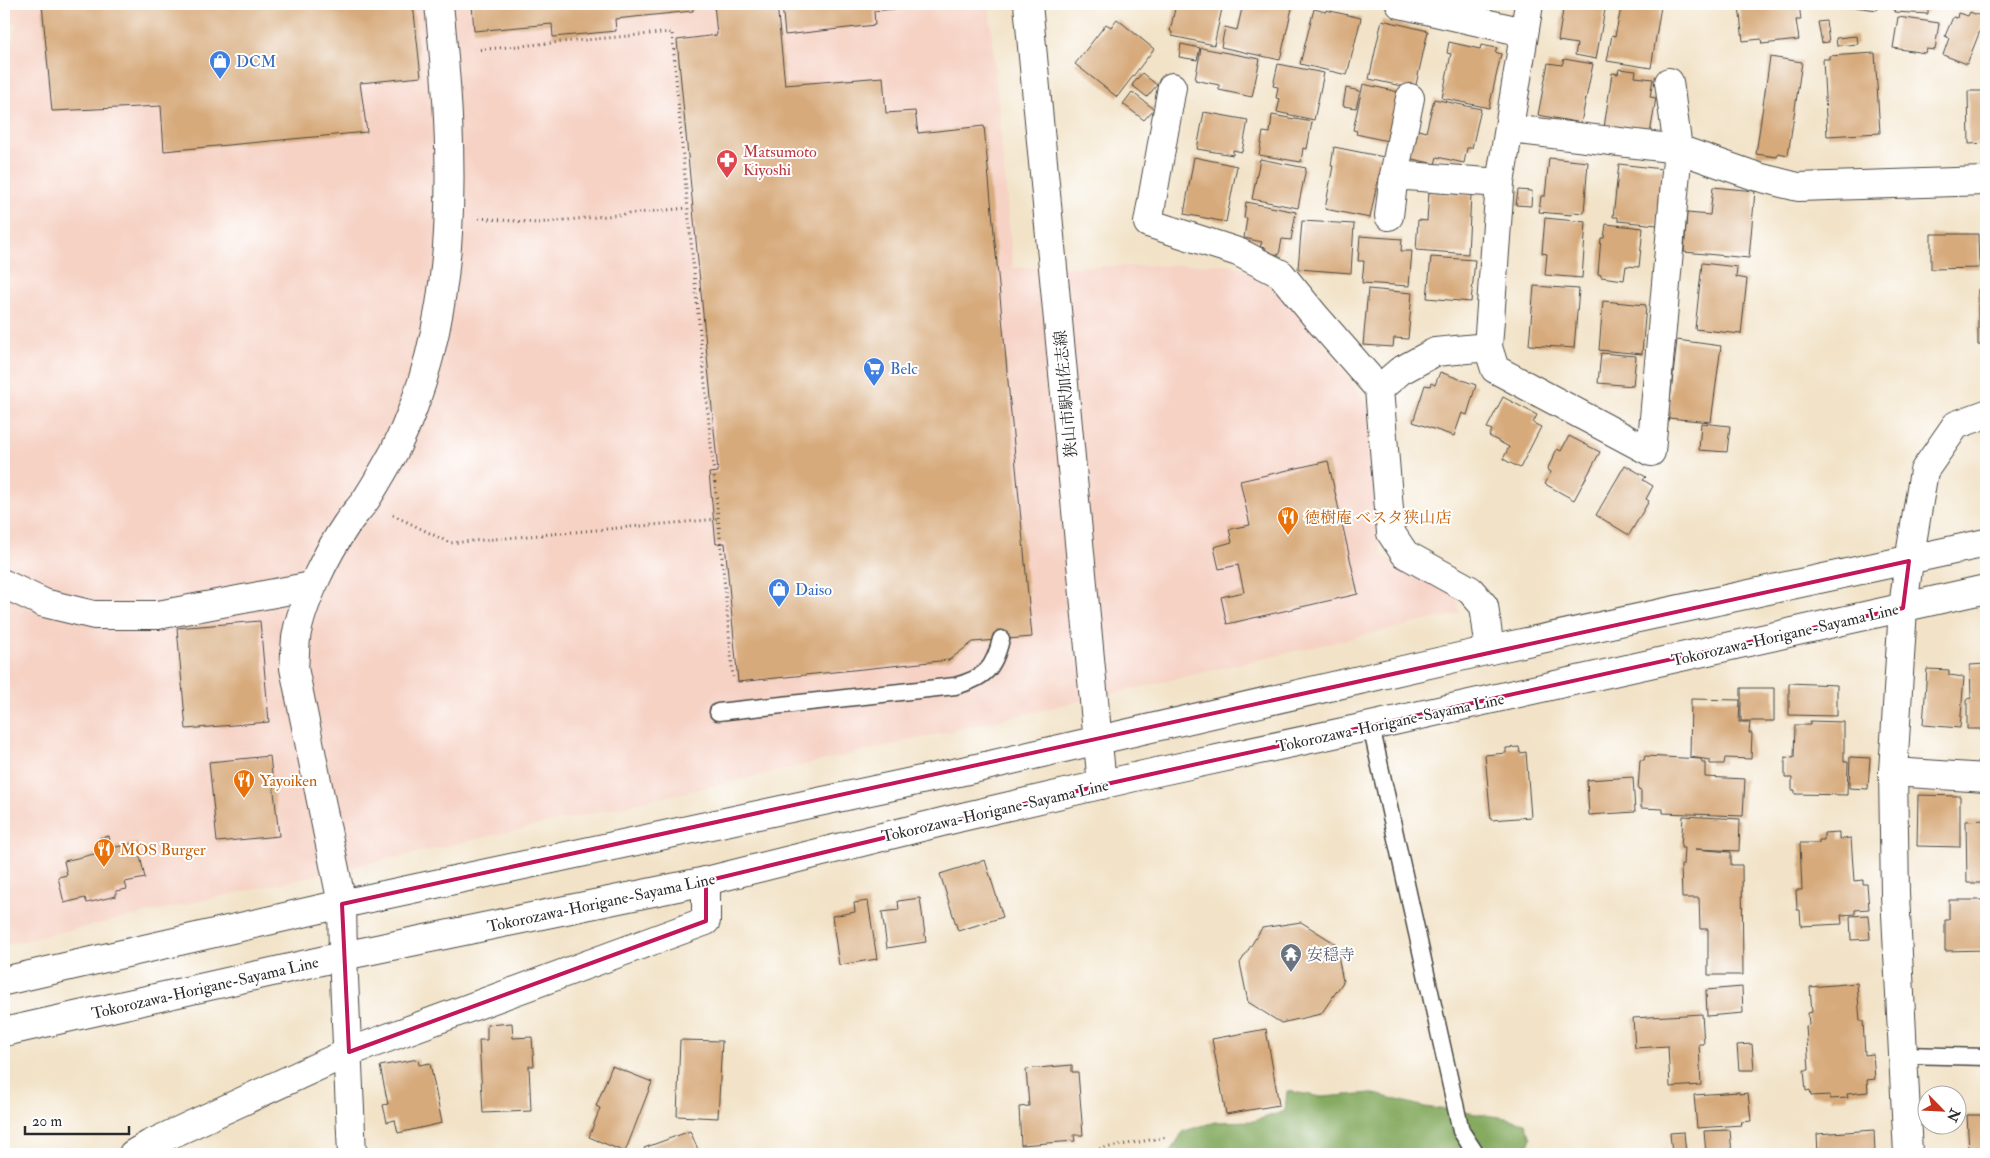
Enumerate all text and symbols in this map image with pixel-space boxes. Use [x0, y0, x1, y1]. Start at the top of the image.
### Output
shop icon: DCM [208, 49, 232, 80]
place label: DCM [236, 52, 276, 72]
place label: Matsumoto Kiyoshi [743, 142, 817, 180]
pharmacy icon: Matsumoto Kiyoshi [715, 148, 739, 179]
street label: 狭山市駅加佐志線 [1050, 329, 1082, 459]
supermarket icon: Belc [862, 356, 886, 387]
place label: Belc [890, 359, 918, 379]
restaurant icon: 徳樹庵 ベスタ狭山店 [1276, 505, 1300, 536]
place label: 徳樹庵 ベスタ狭山店 [1304, 508, 1451, 528]
shop icon: Daiso [767, 577, 791, 608]
place label: Daiso [795, 580, 832, 600]
street label: Tokorozawa-Horigane-Sayama Line [1670, 599, 1901, 671]
street label: Tokorozawa-Horigane-Sayama Line [1274, 689, 1506, 757]
restaurant icon: Yayoiken [232, 768, 256, 799]
place label: Yayoiken [260, 771, 317, 791]
street label: Tokorozawa-Horigane-Sayama Line [880, 775, 1111, 847]
restaurant icon: MOS Burger [92, 837, 116, 868]
place label: MOS Burger [120, 840, 206, 860]
street label: Tokorozawa-Horigane-Sayama Line [485, 869, 717, 937]
temple icon: 安穏寺 [1279, 942, 1303, 973]
place label: 安穏寺 [1307, 945, 1355, 965]
street label: Tokorozawa-Horigane-Sayama Line [90, 952, 321, 1024]
north arrow [1918, 1086, 1968, 1136]
scale bar [25, 1103, 129, 1135]
text: N [1943, 1105, 1964, 1125]
text: 20 m [32, 1112, 62, 1131]

